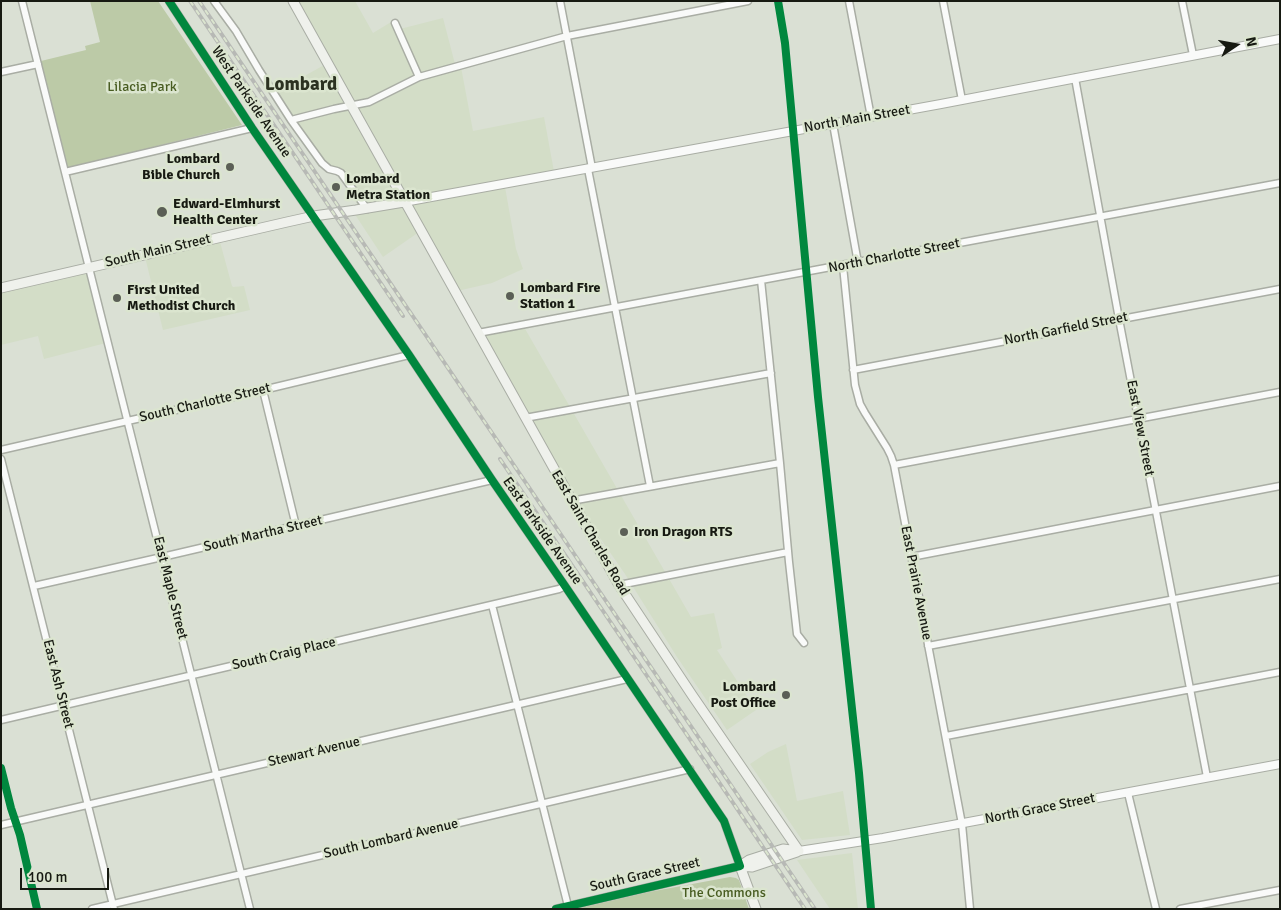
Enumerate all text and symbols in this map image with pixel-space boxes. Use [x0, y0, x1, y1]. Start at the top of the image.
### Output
north arrow [1211, 20, 1261, 70]
text: N [1242, 35, 1260, 48]
street label: West Parkside Avenue [208, 43, 294, 161]
district label: Lombard [265, 74, 337, 96]
park label: Lilacia Park [107, 79, 177, 95]
street label: North Main Street [803, 101, 911, 137]
place label: Lombard Bible Church [142, 151, 220, 184]
marker: Lombard Bible Church [224, 161, 236, 173]
place label: Lombard Metra Station [346, 171, 430, 203]
marker: Lombard Metra Station [330, 181, 342, 193]
place label: Edward-Elmhurst Health Center [173, 196, 280, 228]
marker: Edward-Elmhurst Health Center [155, 205, 169, 219]
street label: South Main Street [104, 231, 212, 271]
street label: North Charlotte Street [827, 235, 961, 277]
place label: Lombard Fire Station 1 [520, 280, 600, 312]
place label: First United Methodist Church [127, 282, 235, 314]
marker: Lombard Fire Station 1 [504, 290, 516, 302]
marker: First United Methodist Church [111, 292, 123, 304]
street label: North Garfield Street [1003, 309, 1129, 349]
street label: East View Street [1122, 379, 1158, 477]
street label: South Charlotte Street [138, 380, 272, 426]
street label: East Saint Charles Road [547, 467, 633, 599]
street label: East Parkside Avenue [499, 474, 585, 588]
street label: South Martha Street [202, 512, 324, 556]
place label: Iron Dragon RTS [634, 524, 733, 540]
street label: East Prairie Avenue [897, 525, 935, 641]
marker: Iron Dragon RTS [618, 526, 630, 538]
street label: East Maple Street [149, 535, 191, 641]
street label: South Craig Place [231, 634, 337, 674]
street label: East Ash Street [39, 638, 77, 730]
place label: Lombard Post Office [711, 679, 776, 712]
marker: Lombard Post Office [780, 689, 792, 701]
street label: Stewart Avenue [266, 733, 362, 771]
street label: North Grace Street [983, 790, 1097, 828]
street label: South Lombard Avenue [322, 815, 460, 863]
street label: South Grace Street [588, 854, 702, 896]
scale bar [22, 858, 111, 890]
text: 100 m [28, 868, 68, 886]
park label: The Commons [682, 885, 766, 901]

